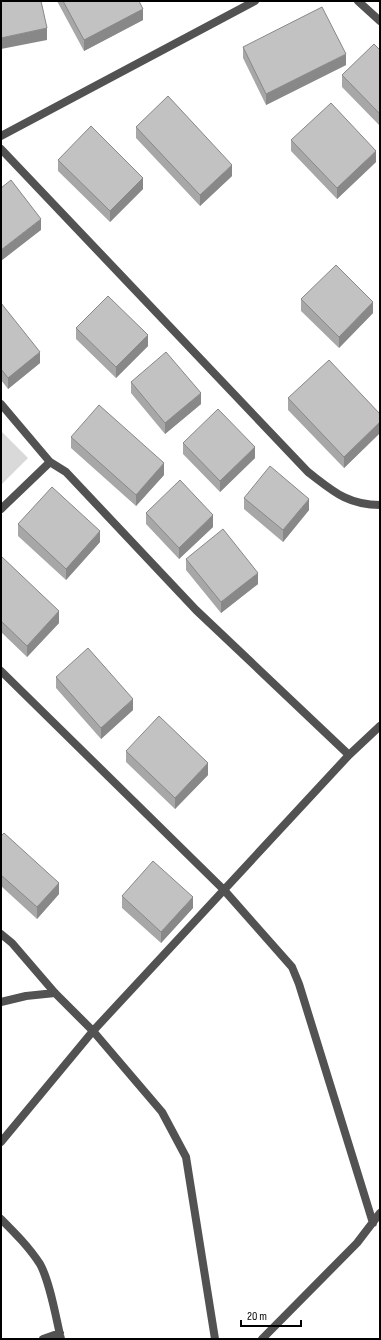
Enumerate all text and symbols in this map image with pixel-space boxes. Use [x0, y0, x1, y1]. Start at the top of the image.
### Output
scale bar [241, 1302, 301, 1328]
text: 20 m [247, 1309, 267, 1324]

